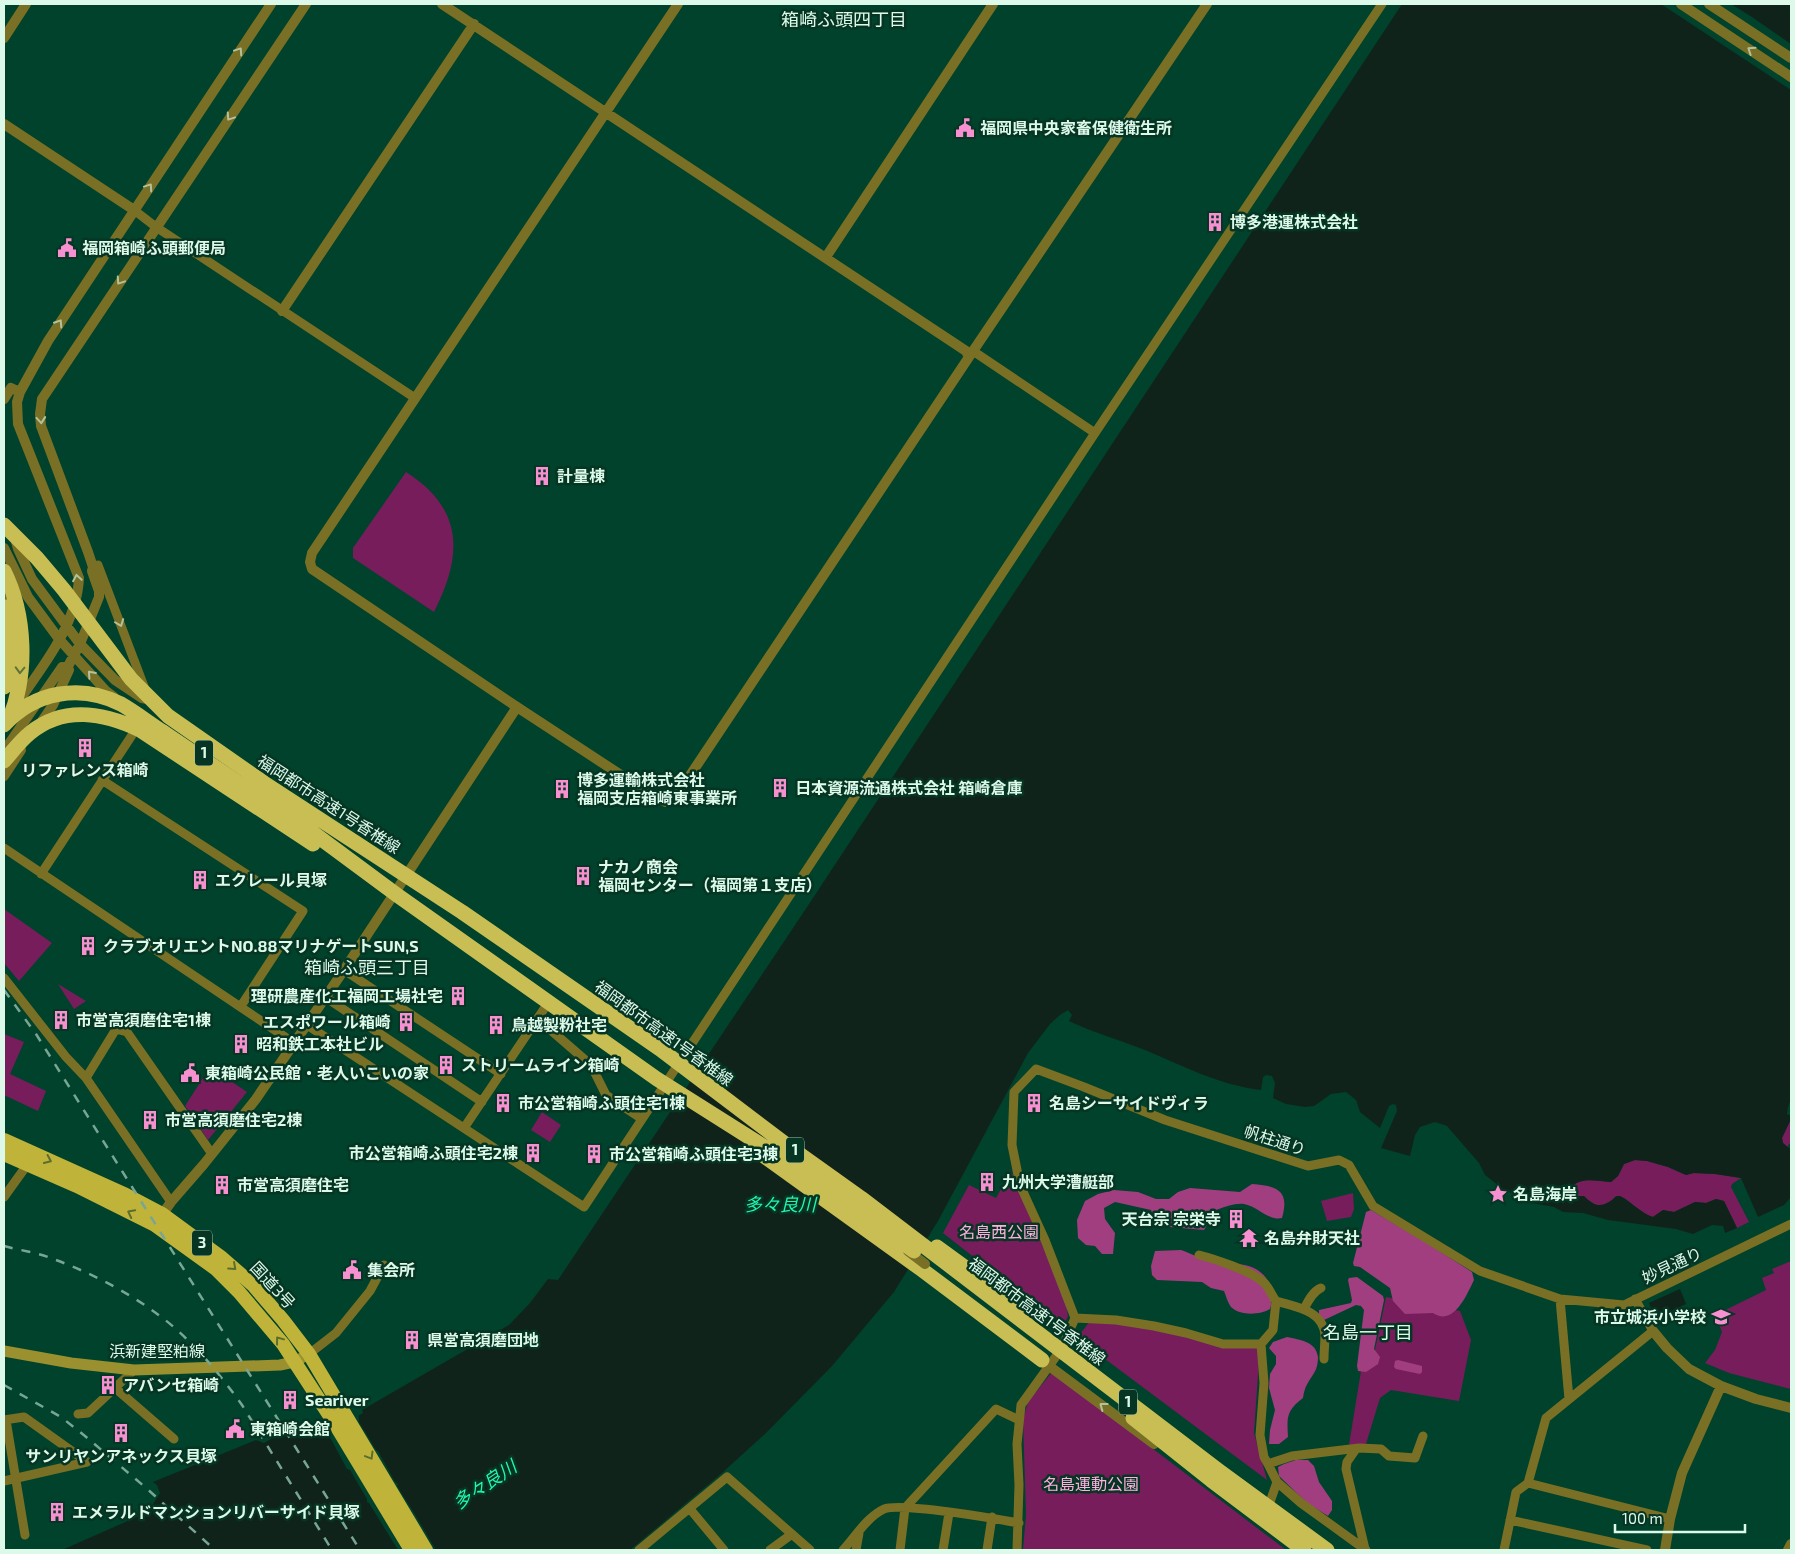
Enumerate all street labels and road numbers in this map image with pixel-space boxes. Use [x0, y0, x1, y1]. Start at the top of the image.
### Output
road number: 1 [195, 740, 213, 766]
street label: 福岡都市高速1号香椎線 [254, 750, 404, 857]
street label: 福岡都市高速1号香椎線 [591, 976, 737, 1089]
street label: 帆柱通り [1242, 1121, 1309, 1158]
road number: 1 [786, 1138, 804, 1162]
road number: 3 [192, 1230, 212, 1256]
street label: 妙見通り [1639, 1242, 1705, 1287]
street label: 福岡都市高速1号香椎線 [965, 1253, 1109, 1368]
street label: 国道3号 [247, 1257, 300, 1312]
street label: 浜新建堅粕線 [109, 1341, 205, 1360]
road number: 1 [1119, 1390, 1137, 1414]

